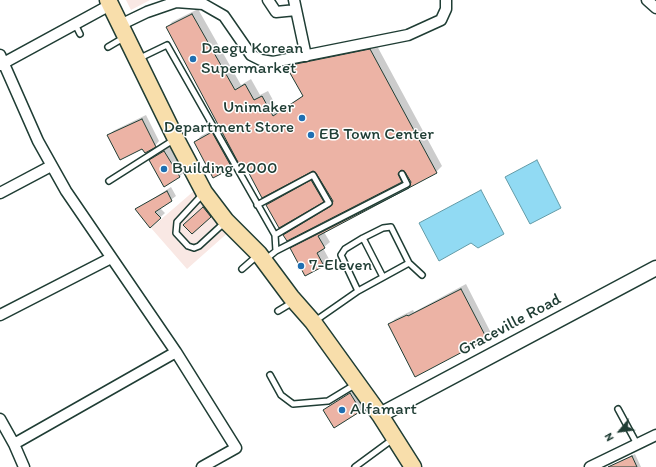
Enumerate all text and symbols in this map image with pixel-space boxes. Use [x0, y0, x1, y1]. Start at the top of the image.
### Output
place label: Daegu Korean Supermarket [201, 39, 303, 79]
marker: Daegu Korean Supermarket [188, 54, 198, 64]
place label: Unimaker Department Store [164, 98, 294, 138]
marker: Unimaker Department Store [297, 113, 307, 123]
place label: EB Town Center [319, 125, 434, 145]
marker: EB Town Center [306, 130, 316, 140]
place label: Building 2000 [172, 159, 278, 179]
marker: Building 2000 [159, 164, 169, 174]
place label: 7-Eleven [309, 256, 372, 276]
marker: 7-Eleven [296, 261, 306, 271]
street label: Graceville Road [455, 289, 565, 361]
place label: Alfamart [350, 400, 417, 420]
marker: Alfamart [337, 405, 347, 415]
north arrow [600, 411, 640, 451]
text: N [602, 431, 617, 443]

